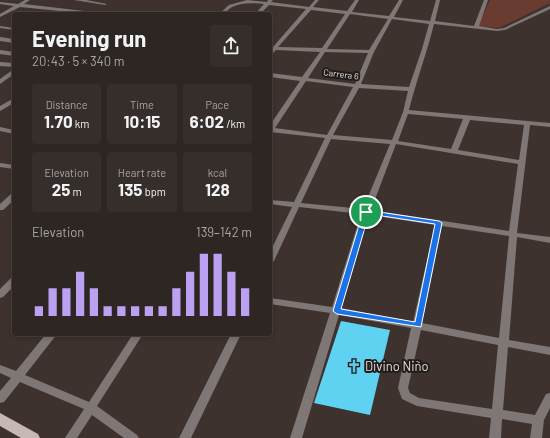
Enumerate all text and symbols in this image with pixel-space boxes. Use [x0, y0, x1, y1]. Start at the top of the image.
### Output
text: Evening run [32, 25, 146, 51]
button: share [210, 25, 252, 67]
text: 20:43 · 5 × 340 m [32, 53, 124, 69]
street label: Carrera 6 [323, 66, 360, 82]
text: Distance [46, 98, 88, 111]
text: Time [130, 98, 154, 111]
text: Pace [206, 98, 229, 111]
text: 1.70 [44, 111, 73, 131]
text: 10:15 [123, 111, 161, 131]
text: 6:02 [189, 111, 224, 131]
text: km [73, 117, 89, 130]
text: /km [224, 117, 245, 130]
text: Elevation [45, 166, 89, 179]
text: Heart rate [118, 166, 166, 179]
text: kcal [208, 166, 227, 179]
text: 25 [52, 179, 70, 199]
text: 135 [118, 179, 142, 199]
text: 128 [205, 179, 230, 199]
text: m [70, 185, 82, 198]
text: bpm [142, 185, 166, 198]
pin [349, 195, 383, 229]
icon: arrive [355, 201, 377, 223]
text: Elevation [32, 224, 84, 240]
text: 139–142 m [196, 224, 252, 240]
church icon: Divino Niño [346, 358, 362, 374]
place label: Divino Niño [365, 358, 429, 374]

